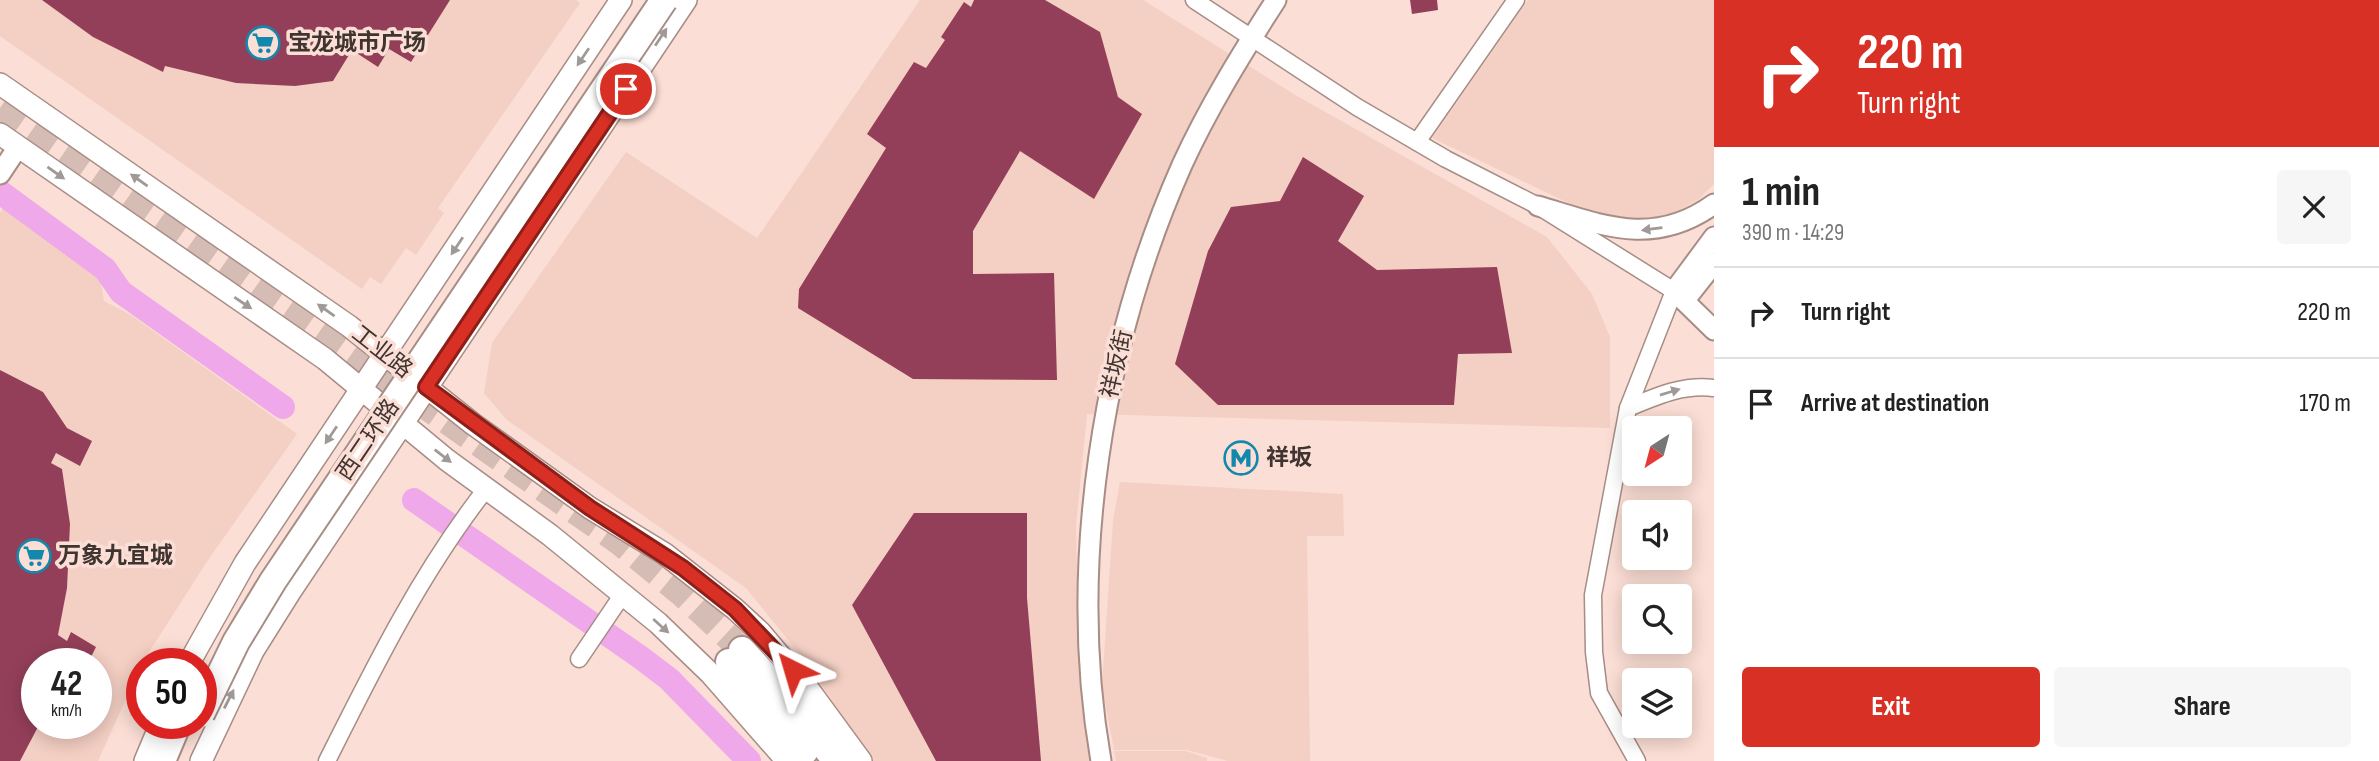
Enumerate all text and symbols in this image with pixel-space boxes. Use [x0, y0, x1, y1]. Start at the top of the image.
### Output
supermarket icon: 宝龙城市广场 [244, 24, 282, 62]
text: 220 m [1857, 24, 1963, 83]
one-way arrow [655, 27, 668, 47]
icon: right [1742, 28, 1833, 119]
place label: 宝龙城市广场 [288, 29, 426, 57]
one-way arrow [576, 48, 590, 66]
pin [596, 59, 656, 119]
icon: arrive [607, 70, 645, 108]
text: Turn right [1857, 84, 1961, 123]
one-way arrow [47, 166, 65, 180]
text: 1 min [1742, 167, 1820, 218]
button: close [2277, 170, 2351, 244]
one-way arrow [130, 173, 148, 187]
text: 390 m · 14:29 [1742, 219, 1844, 247]
one-way arrow [1640, 223, 1662, 234]
one-way arrow [450, 236, 463, 256]
icon: right [1742, 294, 1780, 332]
one-way arrow [234, 296, 252, 310]
text: Turn right [1801, 297, 1890, 328]
text: 220 m [2297, 297, 2351, 328]
one-way arrow [317, 303, 335, 317]
street label: 工业路 [346, 320, 418, 384]
street label: 祥坂街 [1096, 327, 1138, 401]
icon: arrive [1742, 385, 1780, 423]
one-way arrow [1660, 387, 1681, 397]
text: Arrive at destination [1801, 388, 1989, 419]
text: 170 m [2299, 388, 2351, 419]
street label: 西二环路 [331, 394, 405, 486]
north arrow [1622, 416, 1692, 486]
map controls [1622, 416, 1692, 738]
one-way arrow [324, 425, 337, 445]
metro station icon: 祥坂 [1222, 439, 1260, 477]
place label: 祥坂 [1266, 444, 1312, 472]
one-way arrow [434, 448, 451, 463]
button: sound [1622, 500, 1692, 570]
supermarket icon: 万象九宜城 [15, 537, 53, 575]
place label: 万象九宜城 [58, 542, 173, 570]
button: search [1622, 584, 1692, 654]
one-way arrow [652, 618, 670, 634]
position arrow [756, 633, 830, 707]
speed limit sign: 50 [126, 648, 217, 739]
text: 42 [51, 663, 82, 706]
button: Exit [1742, 667, 2040, 747]
button: Share [2054, 667, 2351, 747]
button: layers [1622, 668, 1692, 738]
one-way arrow [223, 689, 234, 709]
text: km/h [51, 700, 82, 721]

